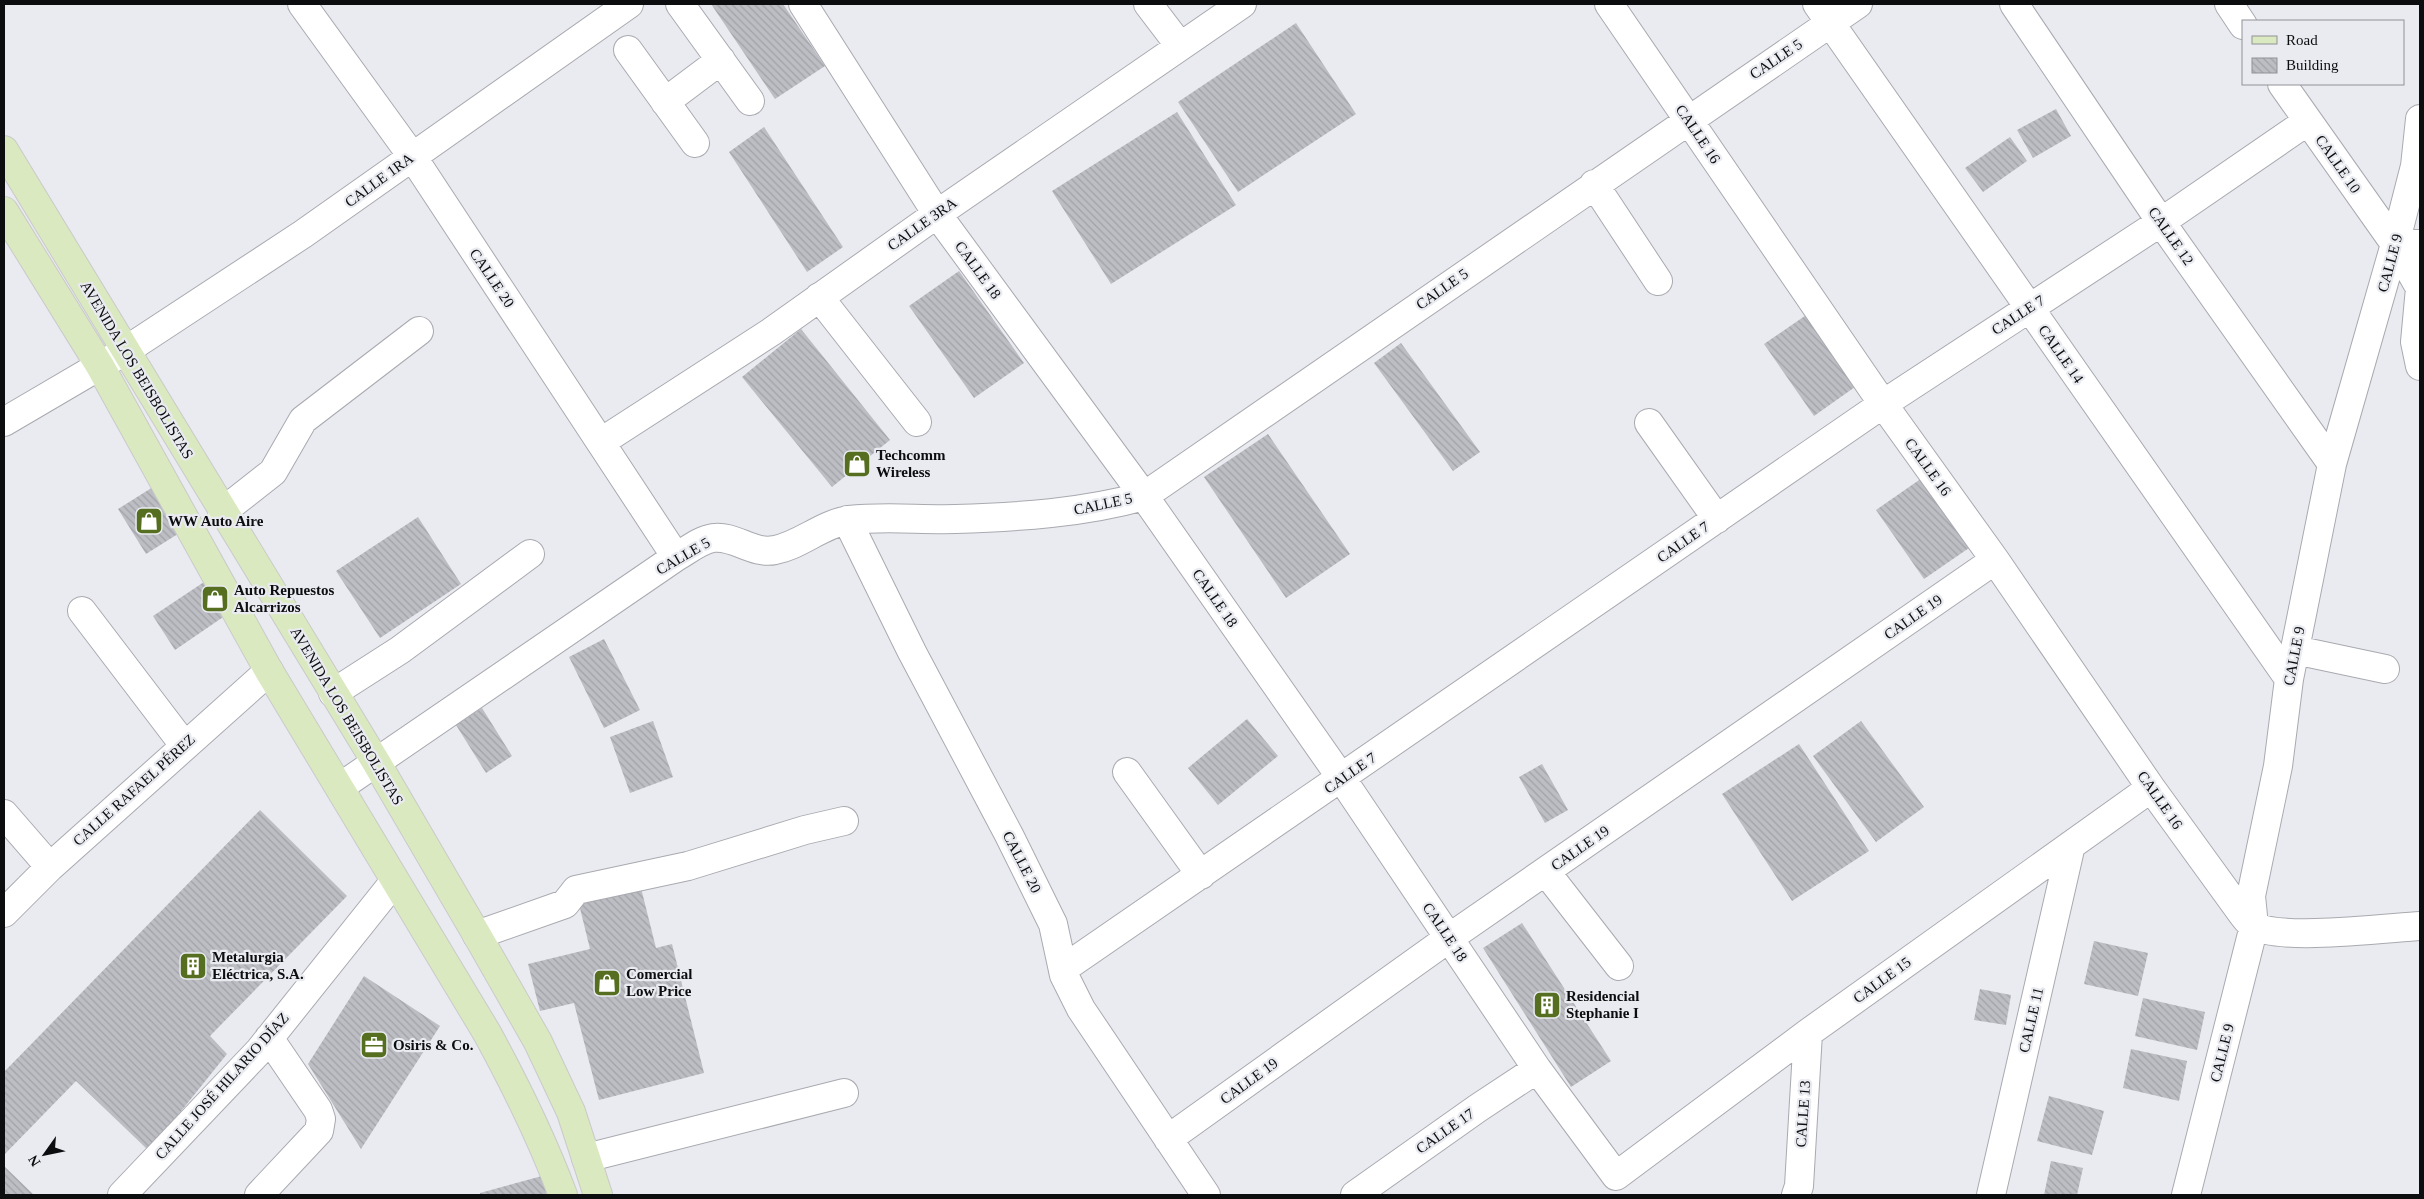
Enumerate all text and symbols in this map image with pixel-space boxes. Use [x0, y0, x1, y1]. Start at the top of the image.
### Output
legend [2242, 20, 2404, 85]
text: Road [2286, 32, 2318, 48]
street label: CALLE 5 [1747, 36, 1805, 82]
text: Building [2286, 57, 2339, 73]
street label: CALLE 16 [1673, 102, 1724, 167]
street label: CALLE 10 [2312, 132, 2364, 196]
street label: CALLE 1RA [342, 150, 416, 210]
street label: CALLE 3RA [884, 194, 960, 254]
street label: CALLE 12 [2145, 204, 2197, 268]
street label: CALLE 9 [2375, 232, 2405, 294]
street label: CALLE 18 [952, 238, 1004, 302]
street label: CALLE 20 [467, 246, 517, 310]
street label: CALLE 5 [1413, 265, 1471, 313]
street label: AVENIDA LOS BEISBOLISTAS [78, 278, 196, 462]
street label: CALLE 7 [1989, 292, 2048, 338]
street label: CALLE 14 [2035, 322, 2087, 386]
street label: CALLE 16 [1902, 435, 1954, 499]
place label: Techcomm Wireless [876, 447, 946, 480]
shop icon: Techcomm Wireless [842, 449, 872, 479]
street label: CALLE 5 [1072, 490, 1134, 518]
shop icon: WW Auto Aire [134, 506, 164, 536]
place label: WW Auto Aire [168, 513, 264, 529]
street label: CALLE 7 [1654, 518, 1712, 566]
street label: CALLE 5 [653, 534, 713, 578]
street label: CALLE 18 [1189, 566, 1241, 630]
place label: Auto Repuestos Alcarrizos [234, 582, 335, 615]
shop icon: Auto Repuestos Alcarrizos [200, 584, 230, 614]
street label: CALLE 19 [1881, 591, 1945, 643]
street label: AVENIDA LOS BEISBOLISTAS [288, 624, 406, 808]
street label: CALLE 9 [2280, 625, 2308, 687]
street label: CALLE RAFAEL PÉREZ [70, 731, 198, 849]
street label: CALLE 7 [1321, 749, 1379, 797]
street label: CALLE 16 [2134, 768, 2186, 832]
street label: CALLE 19 [1548, 822, 1612, 874]
street label: CALLE 20 [1000, 828, 1044, 896]
street label: CALLE 18 [1420, 900, 1470, 964]
place label: Metalurgia Eléctrica, S.A. [212, 949, 304, 982]
building icon: Metalurgia Eléctrica, S.A. [178, 951, 208, 981]
street label: CALLE 15 [1850, 954, 1914, 1006]
place label: Comercial Low Price [626, 966, 692, 999]
shop icon: Comercial Low Price [592, 968, 622, 998]
street label: CALLE 11 [2016, 986, 2046, 1054]
place label: Residencial Stephanie I [1566, 988, 1639, 1021]
building icon: Residencial Stephanie I [1532, 990, 1562, 1020]
street label: CALLE JOSÉ HILARIO DÍAZ [152, 1010, 292, 1162]
street label: CALLE 9 [2207, 1022, 2237, 1084]
office icon: Osiris & Co. [359, 1030, 389, 1060]
place label: Osiris & Co. [393, 1037, 474, 1053]
street label: CALLE 19 [1217, 1055, 1281, 1107]
street label: CALLE 13 [1793, 1080, 1813, 1148]
street label: CALLE 17 [1413, 1105, 1477, 1157]
north arrow [20, 1129, 70, 1179]
text: N [25, 1152, 44, 1169]

